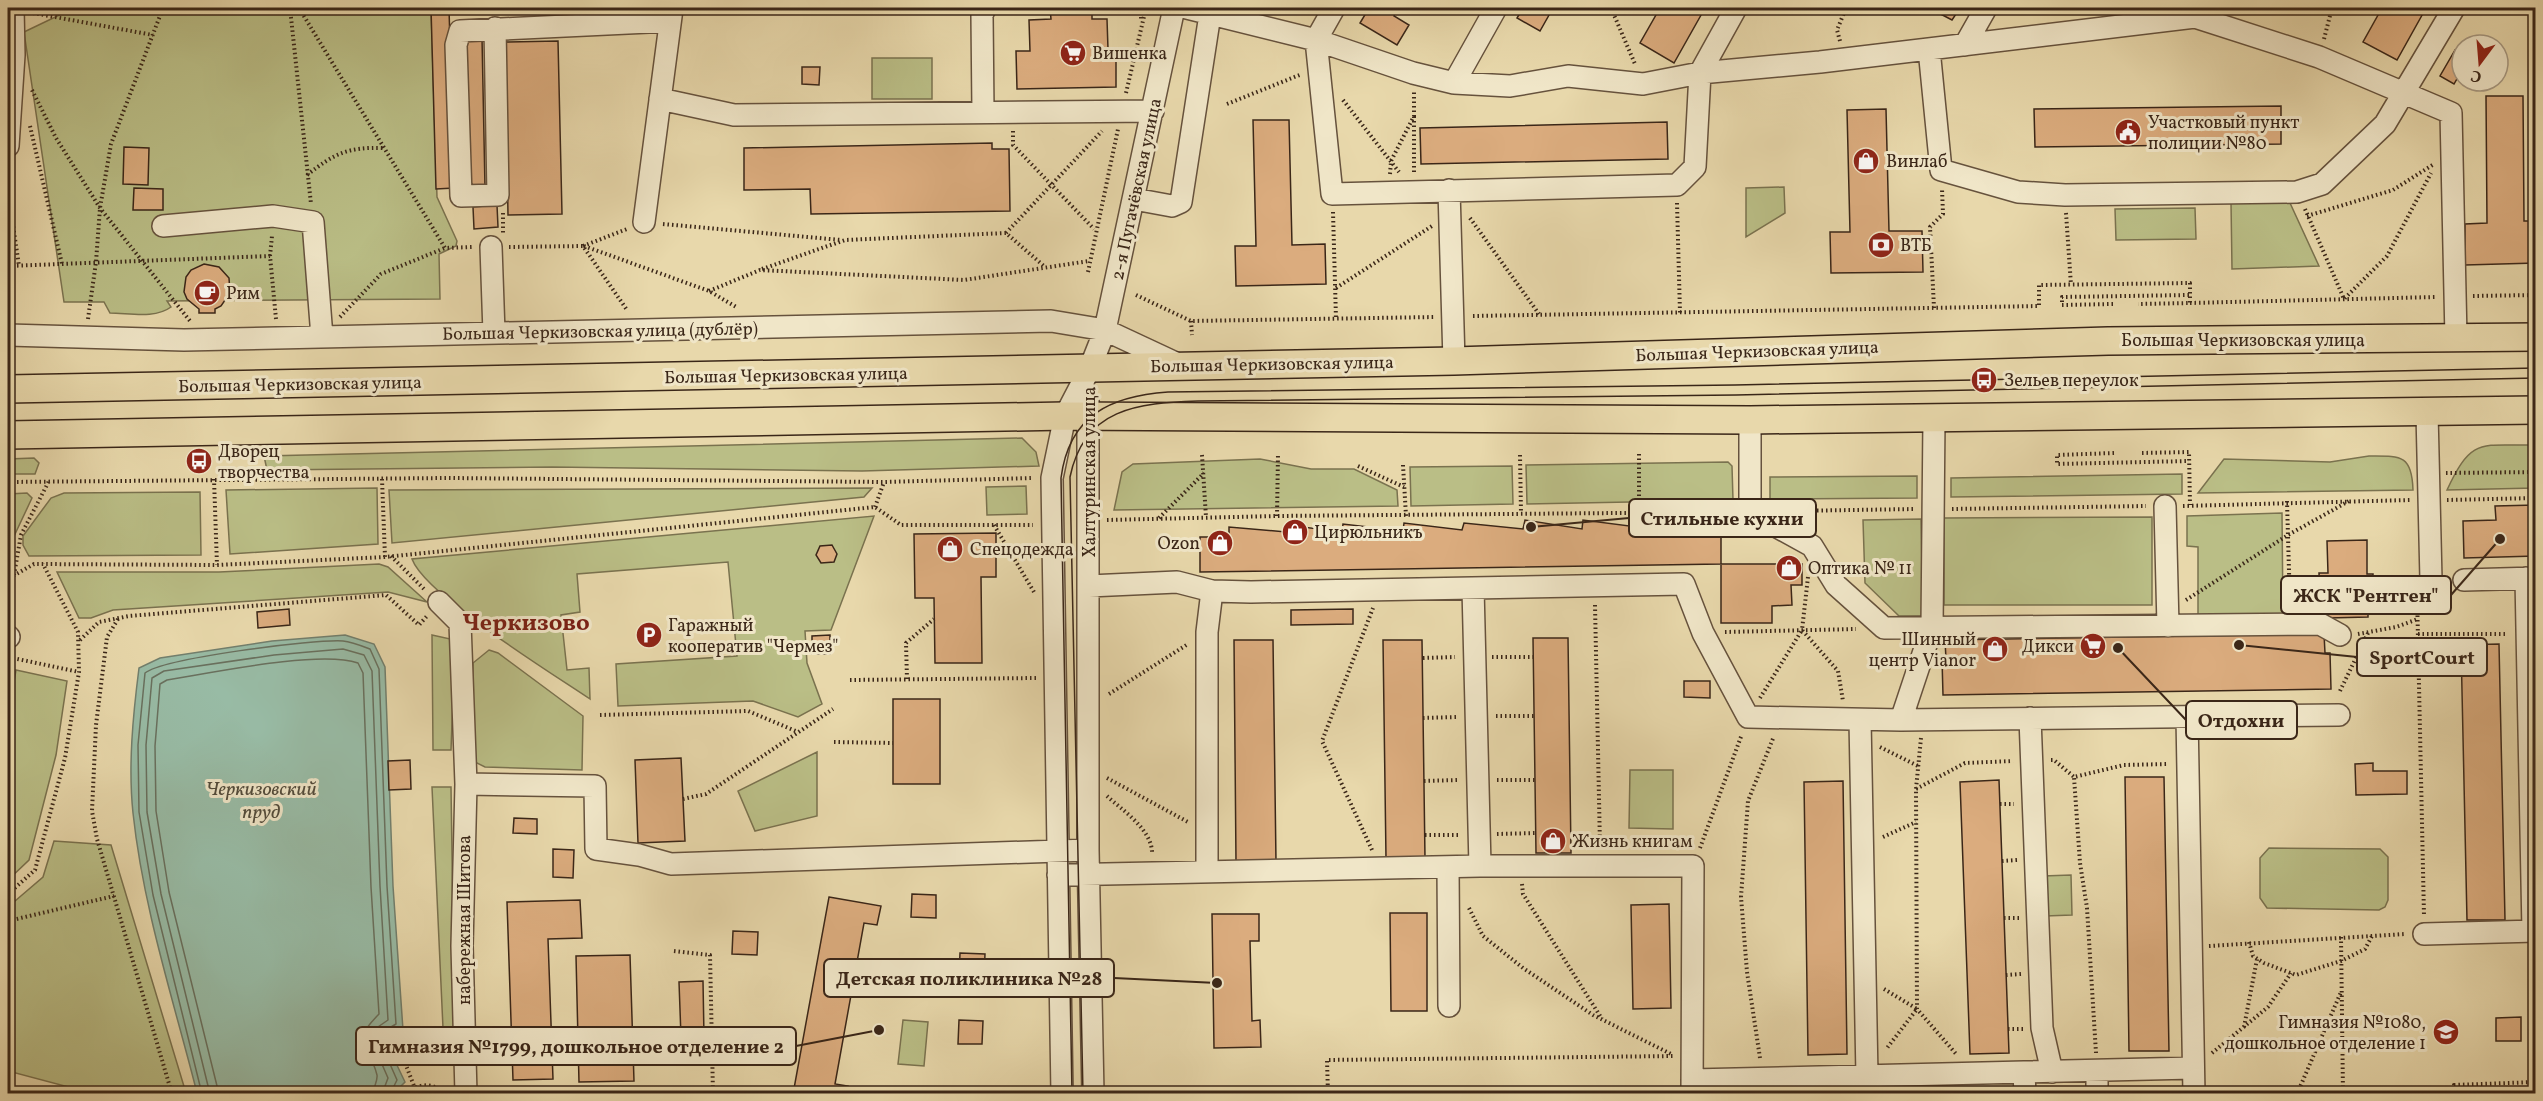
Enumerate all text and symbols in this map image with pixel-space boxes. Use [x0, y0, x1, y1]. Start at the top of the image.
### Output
north arrow [2450, 33, 2510, 93]
supermarket icon: Вишенка [1058, 38, 1088, 68]
place label: Вишенка [1092, 42, 1167, 67]
text: С [2468, 64, 2484, 87]
street label: 2-я Пугачёвская улица [1106, 96, 1169, 283]
place label: Участковый пункт полиции №80 [2148, 111, 2299, 157]
public building icon: Участковый пункт полиции №80 [2113, 117, 2143, 147]
shop icon: Винлаб [1851, 146, 1881, 176]
place label: Винлаб [1886, 150, 1947, 175]
bank icon: ВТБ [1866, 230, 1896, 260]
place label: ВТБ [1900, 234, 1932, 259]
cafe icon: Рим [192, 278, 222, 308]
place label: Рим [226, 282, 260, 307]
street label: Большая Черкизовская улица (дублёр) [442, 317, 758, 348]
street label: Большая Черкизовская улица [2121, 329, 2365, 354]
street label: Большая Черкизовская улица [1635, 336, 1879, 369]
street label: Большая Черкизовская улица [1150, 351, 1394, 380]
street label: Большая Черкизовская улица [664, 362, 908, 391]
bus stop icon: Зельев переулок [1969, 365, 1999, 395]
place label: Зельев переулок [2004, 369, 2139, 394]
street label: Большая Черкизовская улица [178, 371, 422, 400]
street label: Халтуринская улица [1078, 387, 1103, 557]
place label: Дворец творчества [218, 440, 310, 486]
bus stop icon: Дворец творчества [184, 446, 214, 476]
callout: Стильные кухни [1629, 499, 1816, 537]
text: Стильные кухни [1641, 506, 1804, 534]
shop icon: Цирюльникъ [1280, 517, 1310, 547]
place label: Цирюльникъ [1314, 521, 1423, 546]
shop icon: Ozon [1205, 528, 1235, 558]
place label: Ozon [1158, 532, 1200, 557]
shop icon: Спецодежда [935, 534, 965, 564]
place label: Спецодежда [970, 538, 1074, 563]
shop icon: Оптика № 11 [1774, 553, 1804, 583]
place label: Оптика № 11 [1808, 557, 1912, 582]
callout: ЖСК "Рентген" [2281, 576, 2451, 614]
text: ЖСК "Рентген" [2293, 583, 2439, 611]
district label: Черкизово [462, 607, 590, 641]
place label: Гаражный кооператив "Чермез" [668, 614, 838, 660]
parking icon: Гаражный кооператив "Чермез" [634, 620, 664, 650]
place label: Шинный центр Vianor [1869, 628, 1976, 674]
supermarket icon: Дикси [2078, 631, 2108, 661]
shop icon: Шинный центр Vianor [1980, 634, 2010, 664]
place label: Дикси [2022, 635, 2074, 660]
callout: SportCourt [2357, 638, 2487, 676]
text: SportCourt [2369, 645, 2475, 673]
callout: Отдохни [2186, 701, 2297, 739]
text: Отдохни [2198, 708, 2284, 736]
water label: Черкизовский пруд [205, 776, 317, 827]
shop icon: Жизнь книгам [1538, 826, 1568, 856]
place label: Жизнь книгам [1572, 830, 1693, 855]
street label: набережная Шитова [453, 835, 478, 1005]
callout: Детская поликлиника №28 [824, 959, 1114, 997]
text: Детская поликлиника №28 [836, 966, 1102, 994]
place label: Гимназия №1080, дошкольное отделение 1 [2225, 1011, 2426, 1057]
school or university icon: Гимназия №1080, дошкольное отделение 1 [2431, 1017, 2461, 1047]
callout: Гимназия №1799, дошкольное отделение 2 [356, 1027, 796, 1065]
text: Гимназия №1799, дошкольное отделение 2 [368, 1034, 784, 1062]

